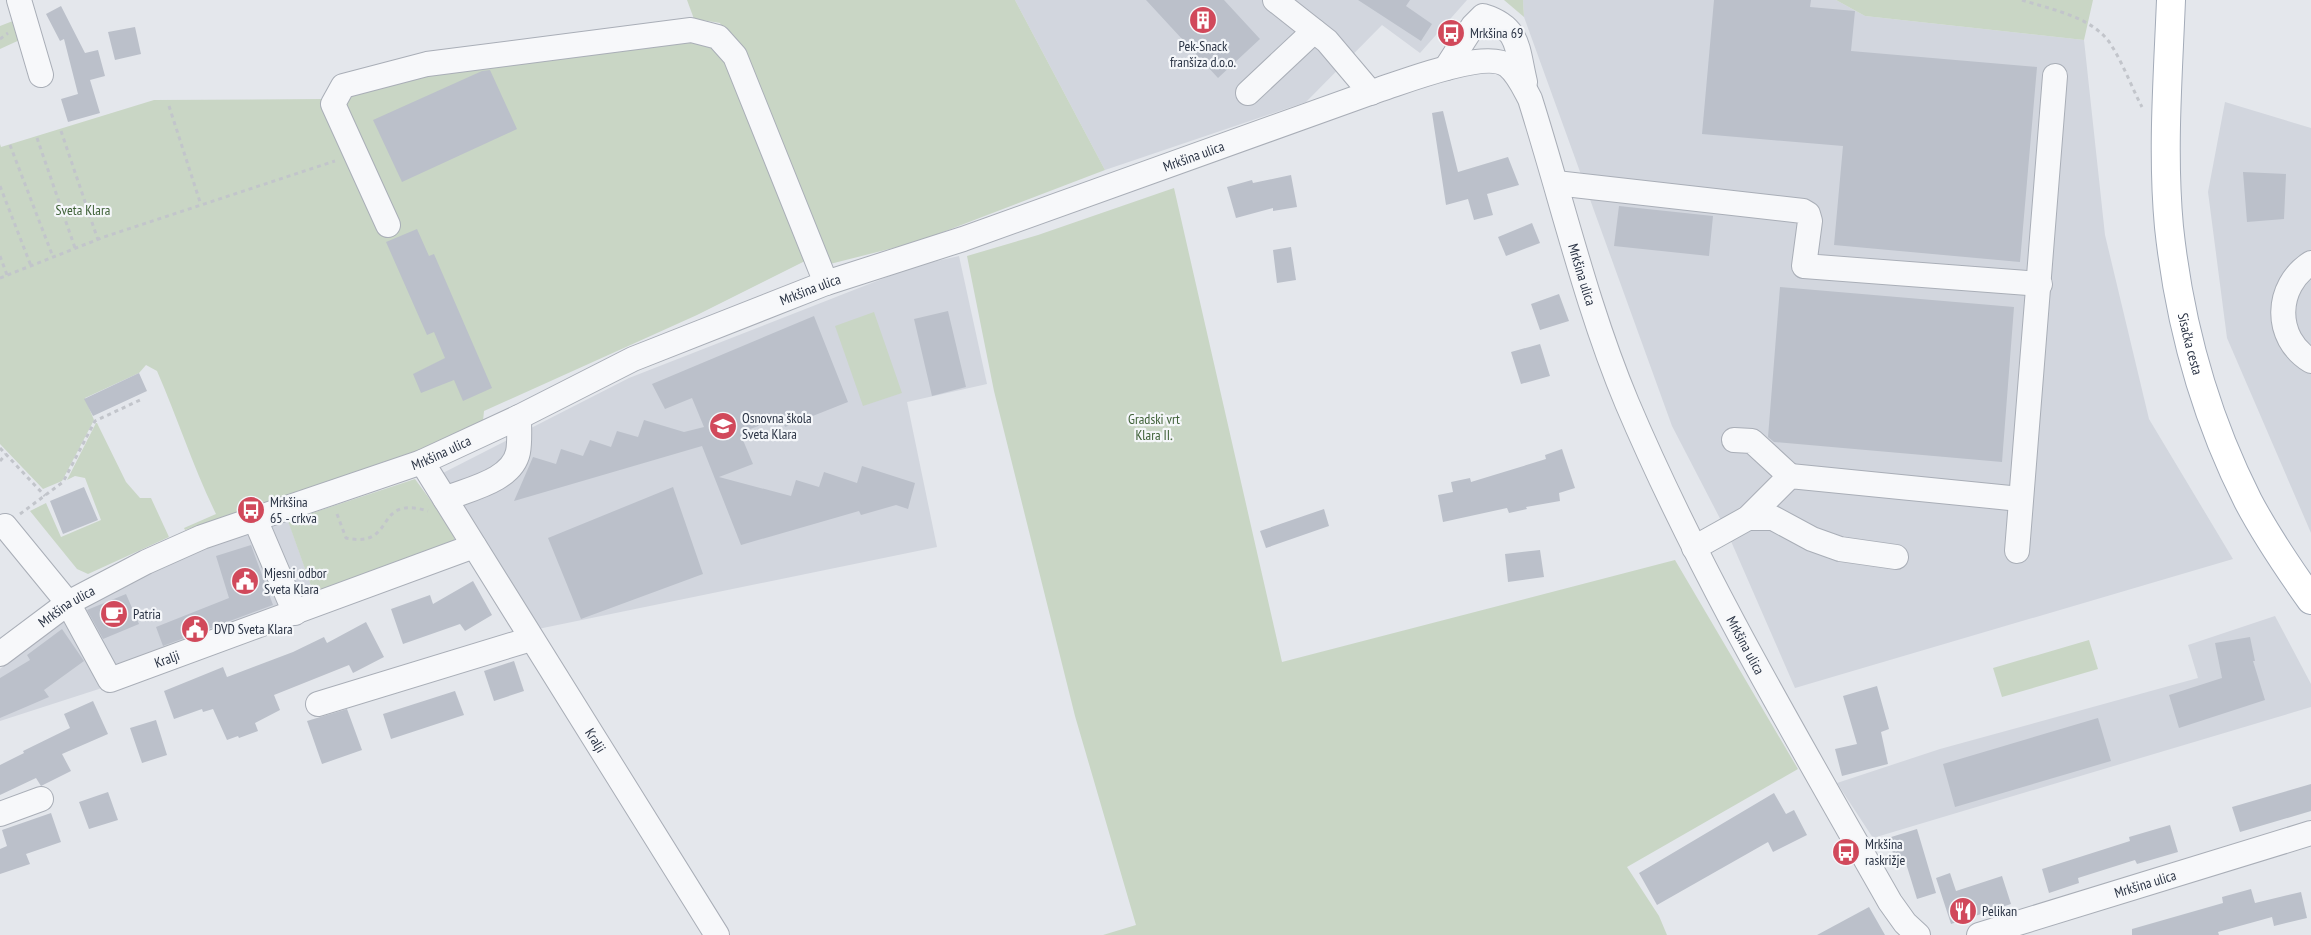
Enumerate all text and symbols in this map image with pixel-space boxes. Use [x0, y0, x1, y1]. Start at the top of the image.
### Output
building icon: Pek-Snack franšiza d.o.o. [1188, 5, 1218, 35]
bus stop icon: Mrkšina 69 [1436, 18, 1466, 48]
place label: Mrkšina 69 [1470, 24, 1523, 42]
place label: Pek-Snack franšiza d.o.o. [1170, 37, 1236, 71]
street label: Mrkšina ulica [1161, 137, 1227, 175]
park label: Sveta Klara [56, 201, 110, 219]
street label: Mrkšina ulica [1564, 241, 1600, 308]
street label: Mrkšina ulica [777, 270, 843, 309]
street label: Sisačka cesta [2174, 311, 2207, 377]
place label: Osnovna škola Sveta Klara [742, 409, 812, 443]
park label: Gradski vrt Klara II. [1128, 410, 1180, 444]
school or university icon: Osnovna škola Sveta Klara [708, 411, 738, 441]
street label: Mrkšina ulica [409, 432, 474, 474]
place label: Mrkšina 65 - crkva [270, 493, 317, 527]
bus stop icon: Mrkšina 65 - crkva [236, 495, 266, 525]
place label: Mjesni odbor Sveta Klara [264, 564, 327, 598]
public building icon: Mjesni odbor Sveta Klara [230, 566, 260, 596]
street label: Mrkšina ulica [35, 582, 98, 631]
cafe icon: Patria [99, 599, 129, 629]
place label: Patria [133, 605, 161, 623]
street label: Mrkšina ulica [1722, 613, 1769, 678]
public building icon: DVD Sveta Klara [180, 614, 210, 644]
place label: DVD Sveta Klara [214, 620, 293, 638]
street label: Kralji [152, 646, 182, 672]
street label: Kralji [581, 725, 610, 756]
place label: Mrkšina raskrižje [1865, 835, 1906, 869]
bus stop icon: Mrkšina raskrižje [1831, 837, 1861, 867]
street label: Mrkšina ulica [2112, 866, 2178, 902]
restaurant icon: Pelikan [1948, 896, 1978, 926]
place label: Pelikan [1982, 902, 2017, 920]

